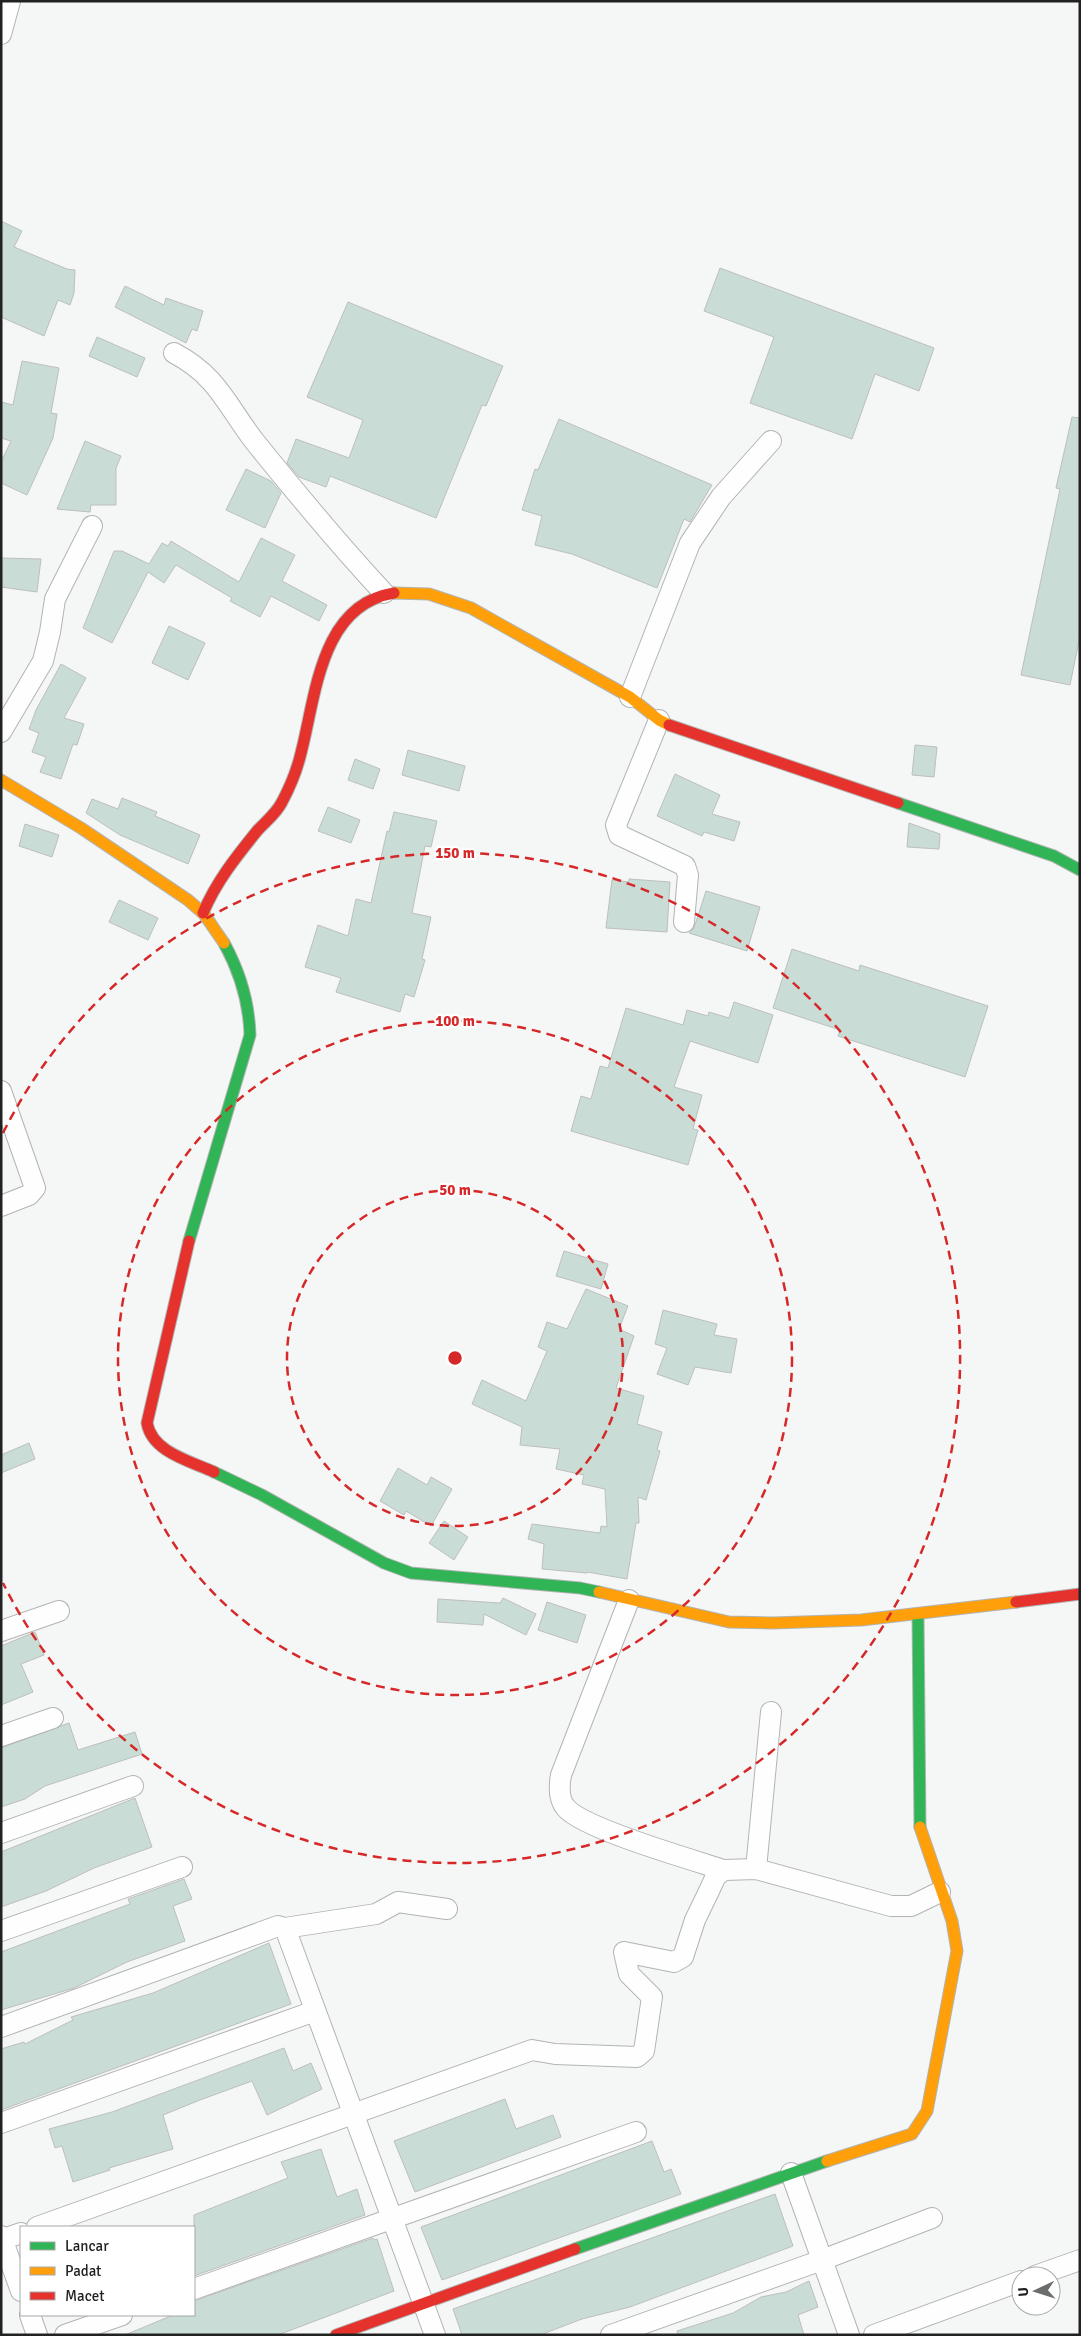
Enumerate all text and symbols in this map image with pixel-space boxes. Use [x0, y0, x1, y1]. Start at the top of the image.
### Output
text: 150 m [435, 844, 475, 862]
text: 100 m [435, 1012, 475, 1030]
text: 50 m [439, 1181, 471, 1199]
centre of rings [446, 1349, 464, 1367]
legend [20, 2226, 195, 2316]
text: Lancar [65, 2237, 109, 2255]
text: Padat [65, 2262, 101, 2280]
north arrow [1011, 2266, 1061, 2316]
text: Macet [65, 2287, 104, 2305]
text: U [1015, 2287, 1032, 2297]

